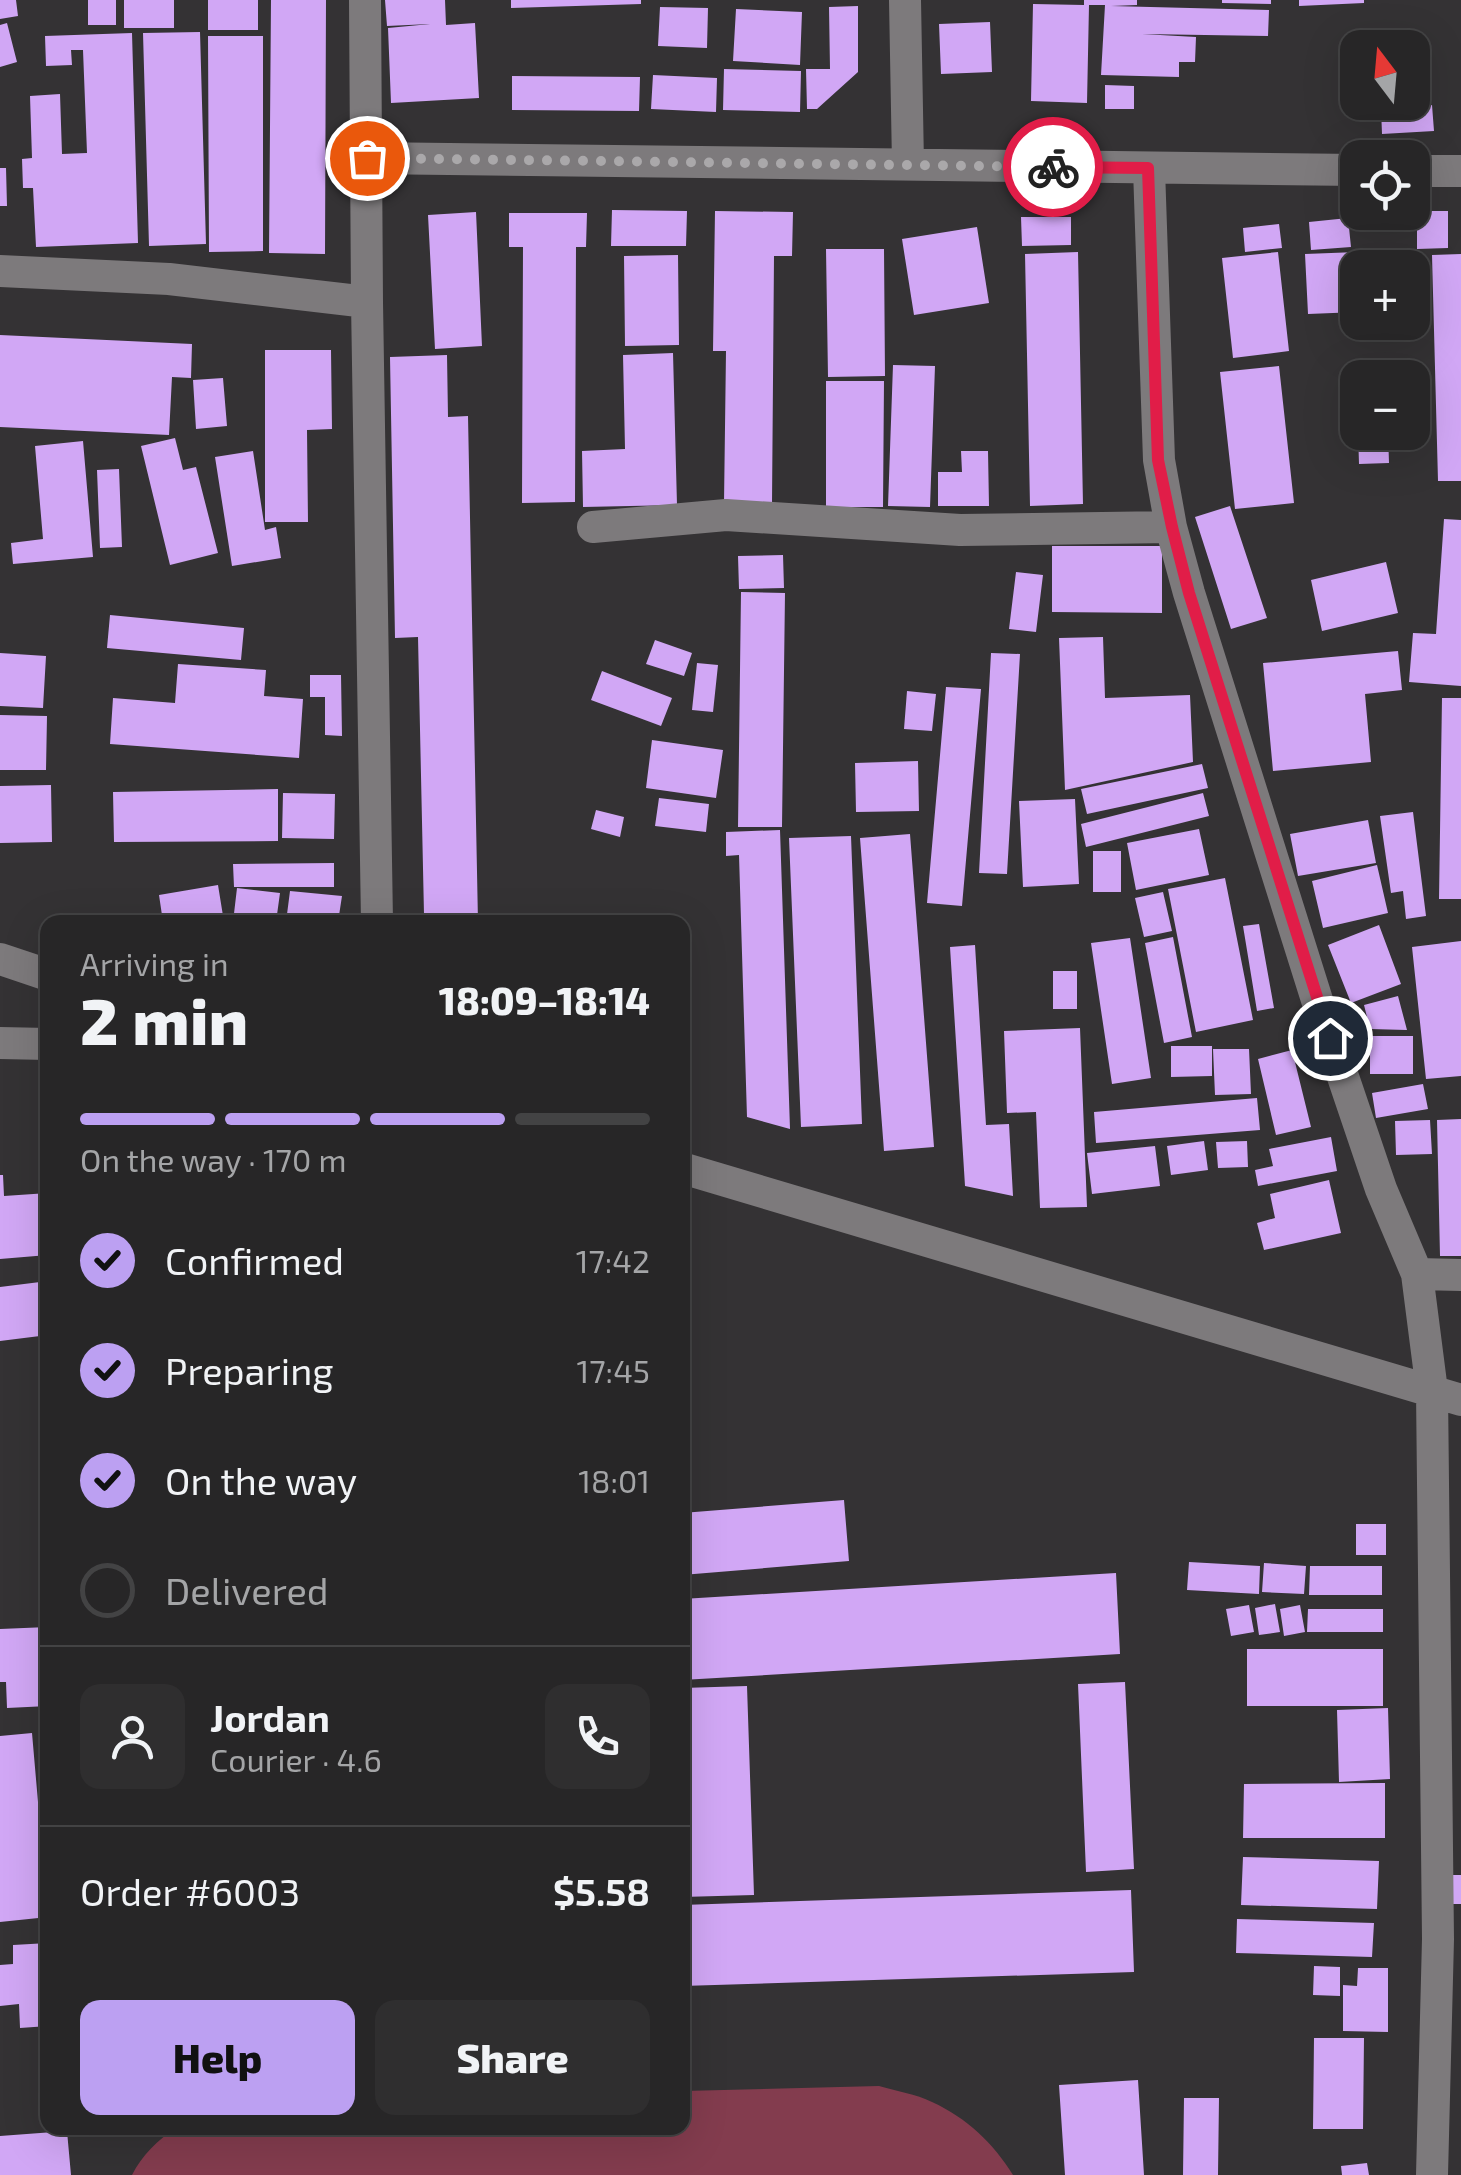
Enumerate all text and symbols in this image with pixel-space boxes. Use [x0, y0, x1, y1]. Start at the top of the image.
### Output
north arrow [1340, 30, 1430, 120]
map controls [1340, 30, 1430, 450]
pin [325, 116, 410, 201]
courier [1003, 117, 1103, 217]
icon: bag [340, 131, 395, 186]
icon: bike [1026, 140, 1081, 195]
button: locate [1340, 140, 1430, 230]
button: + [1340, 250, 1430, 340]
button: − [1340, 360, 1430, 450]
text: Arriving in [80, 944, 229, 982]
text: 18:09–18:14 [439, 977, 650, 1023]
text: 2 min [80, 980, 248, 1058]
pin [1288, 996, 1373, 1081]
icon: home [1303, 1011, 1358, 1066]
text: On the way · 170 m [80, 1140, 346, 1178]
icon: check [80, 1233, 135, 1288]
text: Confirmed [165, 1237, 344, 1283]
text: 17:42 [576, 1241, 650, 1279]
icon: check [80, 1343, 135, 1398]
text: Preparing [165, 1347, 333, 1393]
text: 17:45 [576, 1351, 650, 1389]
icon: check [80, 1453, 135, 1508]
text: On the way [165, 1457, 357, 1503]
text: 18:01 [578, 1461, 650, 1499]
text: Delivered [165, 1567, 329, 1613]
button: person [80, 1684, 185, 1789]
button: phone [545, 1684, 650, 1789]
text: Jordan [210, 1694, 330, 1740]
text: Courier · 4.6 [210, 1740, 382, 1778]
text: Order #6003 [80, 1868, 300, 1914]
text: $5.58 [553, 1868, 650, 1914]
button: Help [80, 2000, 355, 2115]
button: Share [375, 2000, 650, 2115]

